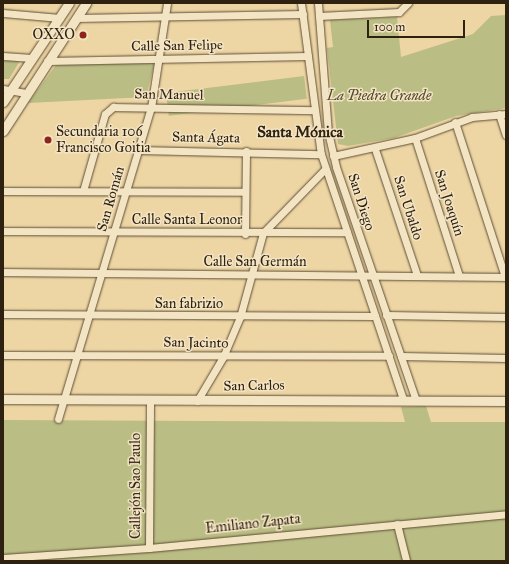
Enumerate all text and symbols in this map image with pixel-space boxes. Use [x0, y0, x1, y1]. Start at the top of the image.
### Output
scale bar [369, 12, 467, 38]
text: 100 m [374, 20, 405, 34]
place label: OXXO [33, 27, 75, 43]
marker: OXXO [78, 30, 88, 40]
street label: Calle San Felipe [131, 37, 223, 55]
street label: San Manuel [134, 86, 204, 104]
park label: La Piedra Grande [327, 88, 431, 104]
place label: Secundaria 106 Francisco Goitia [56, 124, 150, 156]
district label: Santa Mónica [257, 124, 343, 142]
street label: Santa Ágata [172, 129, 240, 147]
marker: Secundaria 106 Francisco Goitia [43, 135, 53, 145]
street label: San Román [94, 165, 128, 233]
street label: San Joaquín [430, 168, 468, 238]
street label: San Diego [344, 171, 378, 233]
street label: San Ubaldo [390, 174, 426, 242]
street label: Calle Santa Leonor [132, 212, 242, 228]
street label: Calle San Germán [204, 254, 306, 270]
street label: San fabrizio [155, 296, 223, 312]
street label: San Jacinto [163, 334, 229, 352]
street label: San Carlos [223, 377, 285, 395]
street label: Callejón Sao Paulo [128, 433, 144, 539]
street label: Emiliano Zapata [205, 511, 301, 537]

